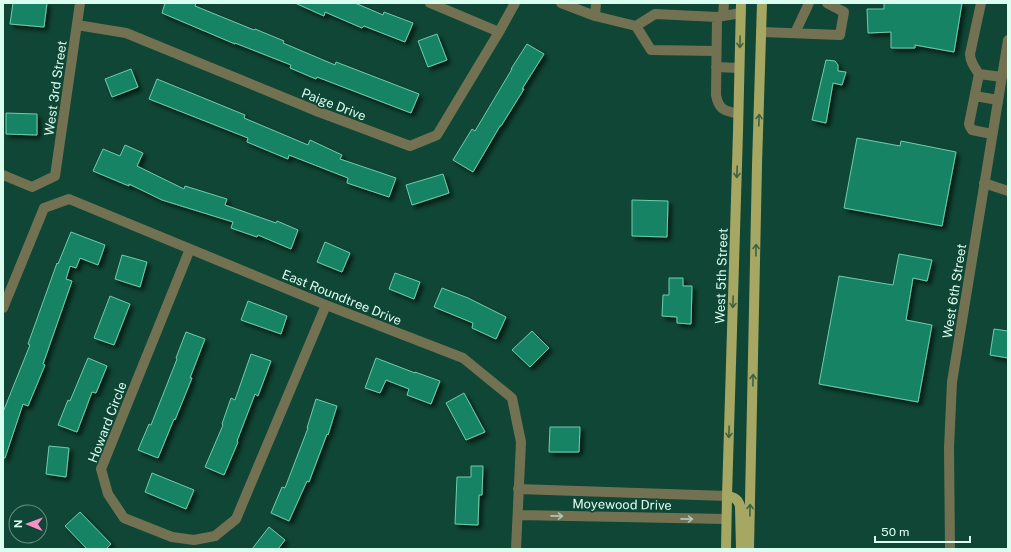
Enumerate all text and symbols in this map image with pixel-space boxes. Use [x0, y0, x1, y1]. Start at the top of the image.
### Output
one-way arrow [736, 35, 744, 48]
street label: West 3rd Street [41, 40, 70, 137]
street label: Paige Drive [299, 85, 368, 124]
one-way arrow [755, 114, 762, 127]
one-way arrow [733, 165, 741, 178]
street label: West 5th Street [712, 228, 731, 324]
street label: West 6th Street [940, 243, 969, 339]
one-way arrow [752, 244, 759, 257]
street label: East Roundtree Drive [280, 267, 404, 328]
one-way arrow [729, 295, 737, 308]
one-way arrow [749, 374, 757, 387]
street label: Howard Circle [85, 380, 130, 465]
one-way arrow [725, 425, 733, 438]
street label: Moyewood Drive [572, 496, 672, 513]
north arrow [8, 504, 48, 544]
one-way arrow [746, 504, 754, 517]
one-way arrow [550, 512, 563, 520]
one-way arrow [680, 515, 693, 522]
scale bar [875, 518, 970, 544]
text: N [12, 519, 24, 528]
text: 50 m [881, 525, 909, 539]

